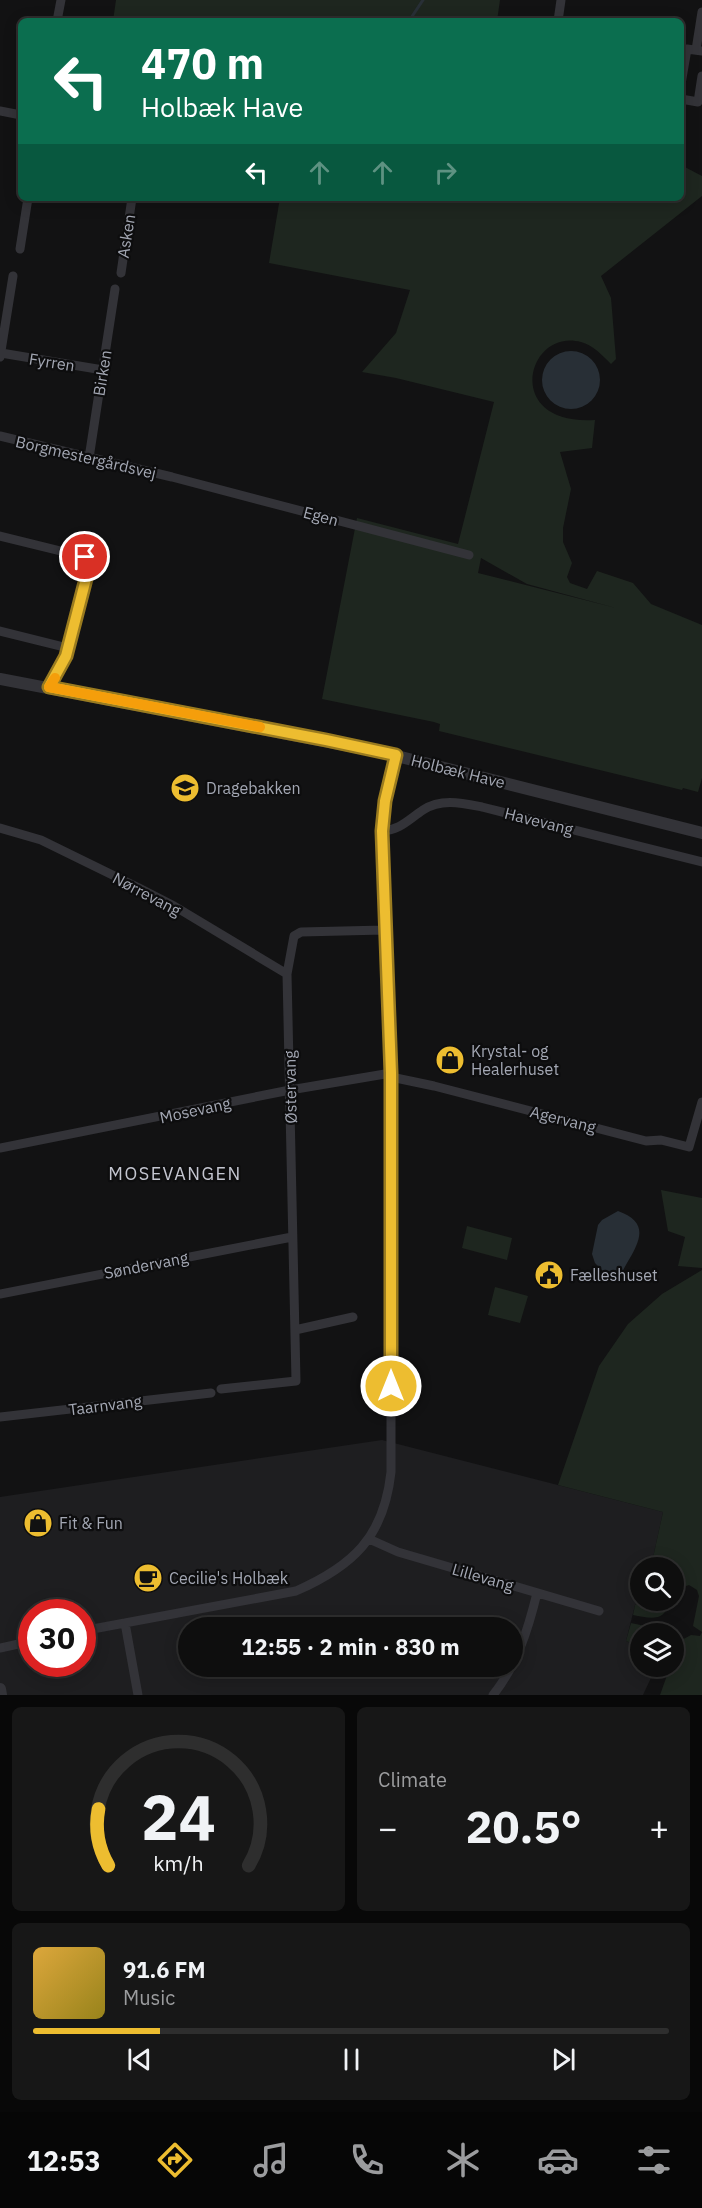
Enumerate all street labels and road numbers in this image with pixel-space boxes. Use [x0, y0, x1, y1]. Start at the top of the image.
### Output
street label: Asken [113, 213, 139, 259]
street label: Fyrren [28, 349, 76, 375]
street label: Birken [88, 349, 116, 397]
street label: Borgmestergårdsvej [14, 431, 158, 483]
street label: Egen [301, 502, 341, 530]
street label: Holbæk Have [409, 750, 507, 792]
street label: Havevang [503, 803, 576, 839]
street label: Nørrevang [109, 868, 185, 921]
street label: Østervang [279, 1050, 301, 1124]
street label: Mosevang [158, 1093, 233, 1127]
street label: Agervang [528, 1101, 599, 1137]
street label: Søndervang [102, 1247, 190, 1283]
street label: Taarnvang [67, 1391, 143, 1419]
street label: Lillevang [450, 1559, 517, 1595]

